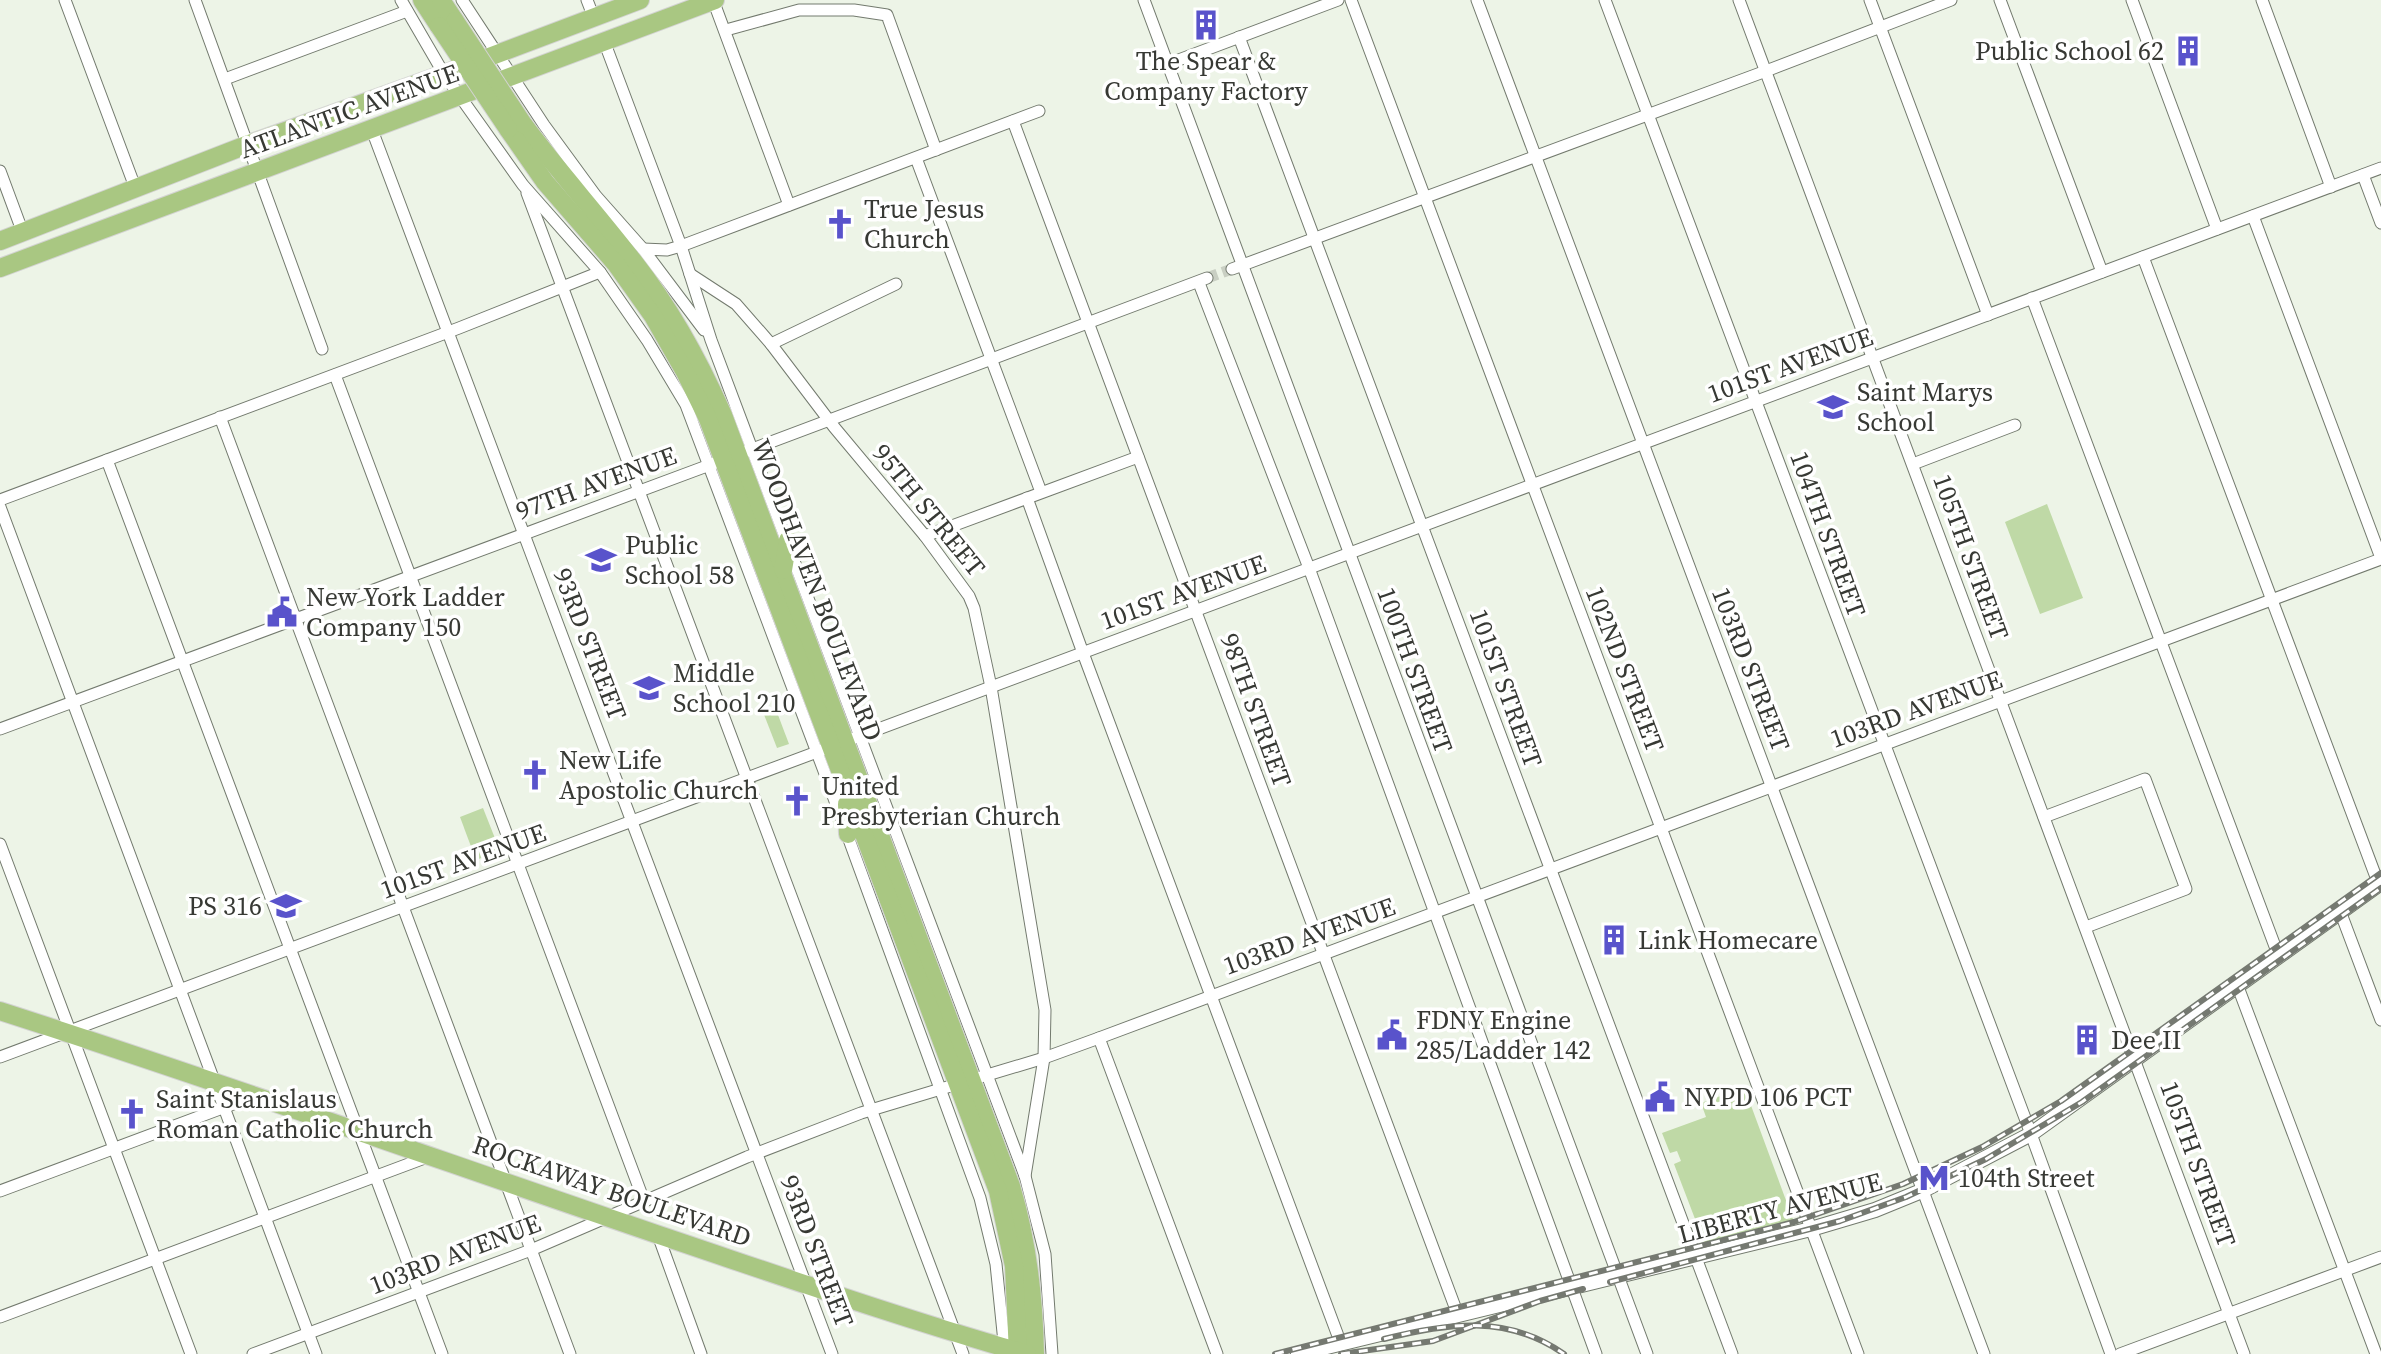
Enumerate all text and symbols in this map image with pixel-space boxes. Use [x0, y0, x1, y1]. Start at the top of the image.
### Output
building icon: The Spear & Company Factory [1189, 8, 1223, 42]
place label: Public School 62 [1975, 33, 2164, 69]
building icon: Public School 62 [2171, 34, 2205, 68]
place label: The Spear & Company Factory [1104, 43, 1308, 109]
street label: ATLANTIC AVENUE [235, 55, 463, 167]
place label: True Jesus Church [864, 191, 984, 257]
church icon: True Jesus Church [823, 207, 857, 241]
street label: 101ST AVENUE [1702, 318, 1878, 412]
place label: Saint Marys School [1857, 374, 1993, 440]
school or university icon: Saint Marys School [1816, 390, 1850, 424]
street label: WOODHAVEN BOULEVARD [743, 434, 891, 746]
street label: 95TH STREET [864, 436, 994, 584]
street label: 97TH AVENUE [511, 437, 681, 529]
street label: 104TH STREET [1781, 446, 1875, 622]
street label: 105TH STREET [1924, 469, 2018, 645]
place label: Public School 58 [625, 527, 734, 593]
school or university icon: Public School 58 [584, 543, 618, 577]
street label: 101ST AVENUE [1095, 545, 1271, 639]
street label: 93RD STREET [544, 563, 636, 725]
place label: New York Ladder Company 150 [306, 579, 505, 645]
street label: 102ND STREET [1577, 581, 1673, 757]
street label: 100TH STREET [1368, 582, 1462, 758]
street label: 103RD STREET [1703, 582, 1799, 757]
public building icon: New York Ladder Company 150 [265, 595, 299, 629]
street label: 101ST STREET [1461, 604, 1551, 772]
street label: 98TH STREET [1212, 628, 1301, 792]
place label: Middle School 210 [673, 655, 795, 721]
street label: 103RD AVENUE [1825, 661, 2007, 757]
school or university icon: Middle School 210 [632, 671, 666, 705]
place label: New Life Apostolic Church [559, 742, 759, 808]
church icon: New Life Apostolic Church [518, 758, 552, 792]
place label: United Presbyterian Church [821, 768, 1061, 834]
church icon: United Presbyterian Church [780, 784, 814, 818]
street label: 101ST AVENUE [375, 814, 551, 908]
place label: PS 316 [188, 888, 262, 924]
street label: 103RD AVENUE [1218, 888, 1400, 984]
school or university icon: PS 316 [269, 889, 303, 923]
place label: Link Homecare [1638, 922, 1818, 958]
building icon: Link Homecare [1597, 923, 1631, 957]
place label: FDNY Engine 285/Ladder 142 [1416, 1002, 1591, 1068]
public building icon: FDNY Engine 285/Ladder 142 [1375, 1018, 1409, 1052]
place label: Dee II [2111, 1022, 2181, 1058]
building icon: Dee II [2070, 1023, 2104, 1057]
street label: 105TH STREET [2151, 1076, 2245, 1252]
place label: NYPD 106 PCT [1684, 1079, 1852, 1115]
public building icon: NYPD 106 PCT [1643, 1080, 1677, 1114]
place label: Saint Stanislaus Roman Catholic Church [156, 1081, 433, 1147]
church icon: Saint Stanislaus Roman Catholic Church [115, 1097, 149, 1131]
street label: ROCKAWAY BOULEVARD [468, 1126, 756, 1256]
place label: 104th Street [1958, 1160, 2095, 1196]
metro station icon: 104th Street [1917, 1161, 1951, 1195]
street label: LIBERTY AVENUE [1674, 1163, 1886, 1253]
street label: 93RD STREET [771, 1170, 863, 1332]
street label: 103RD AVENUE [364, 1205, 546, 1303]

